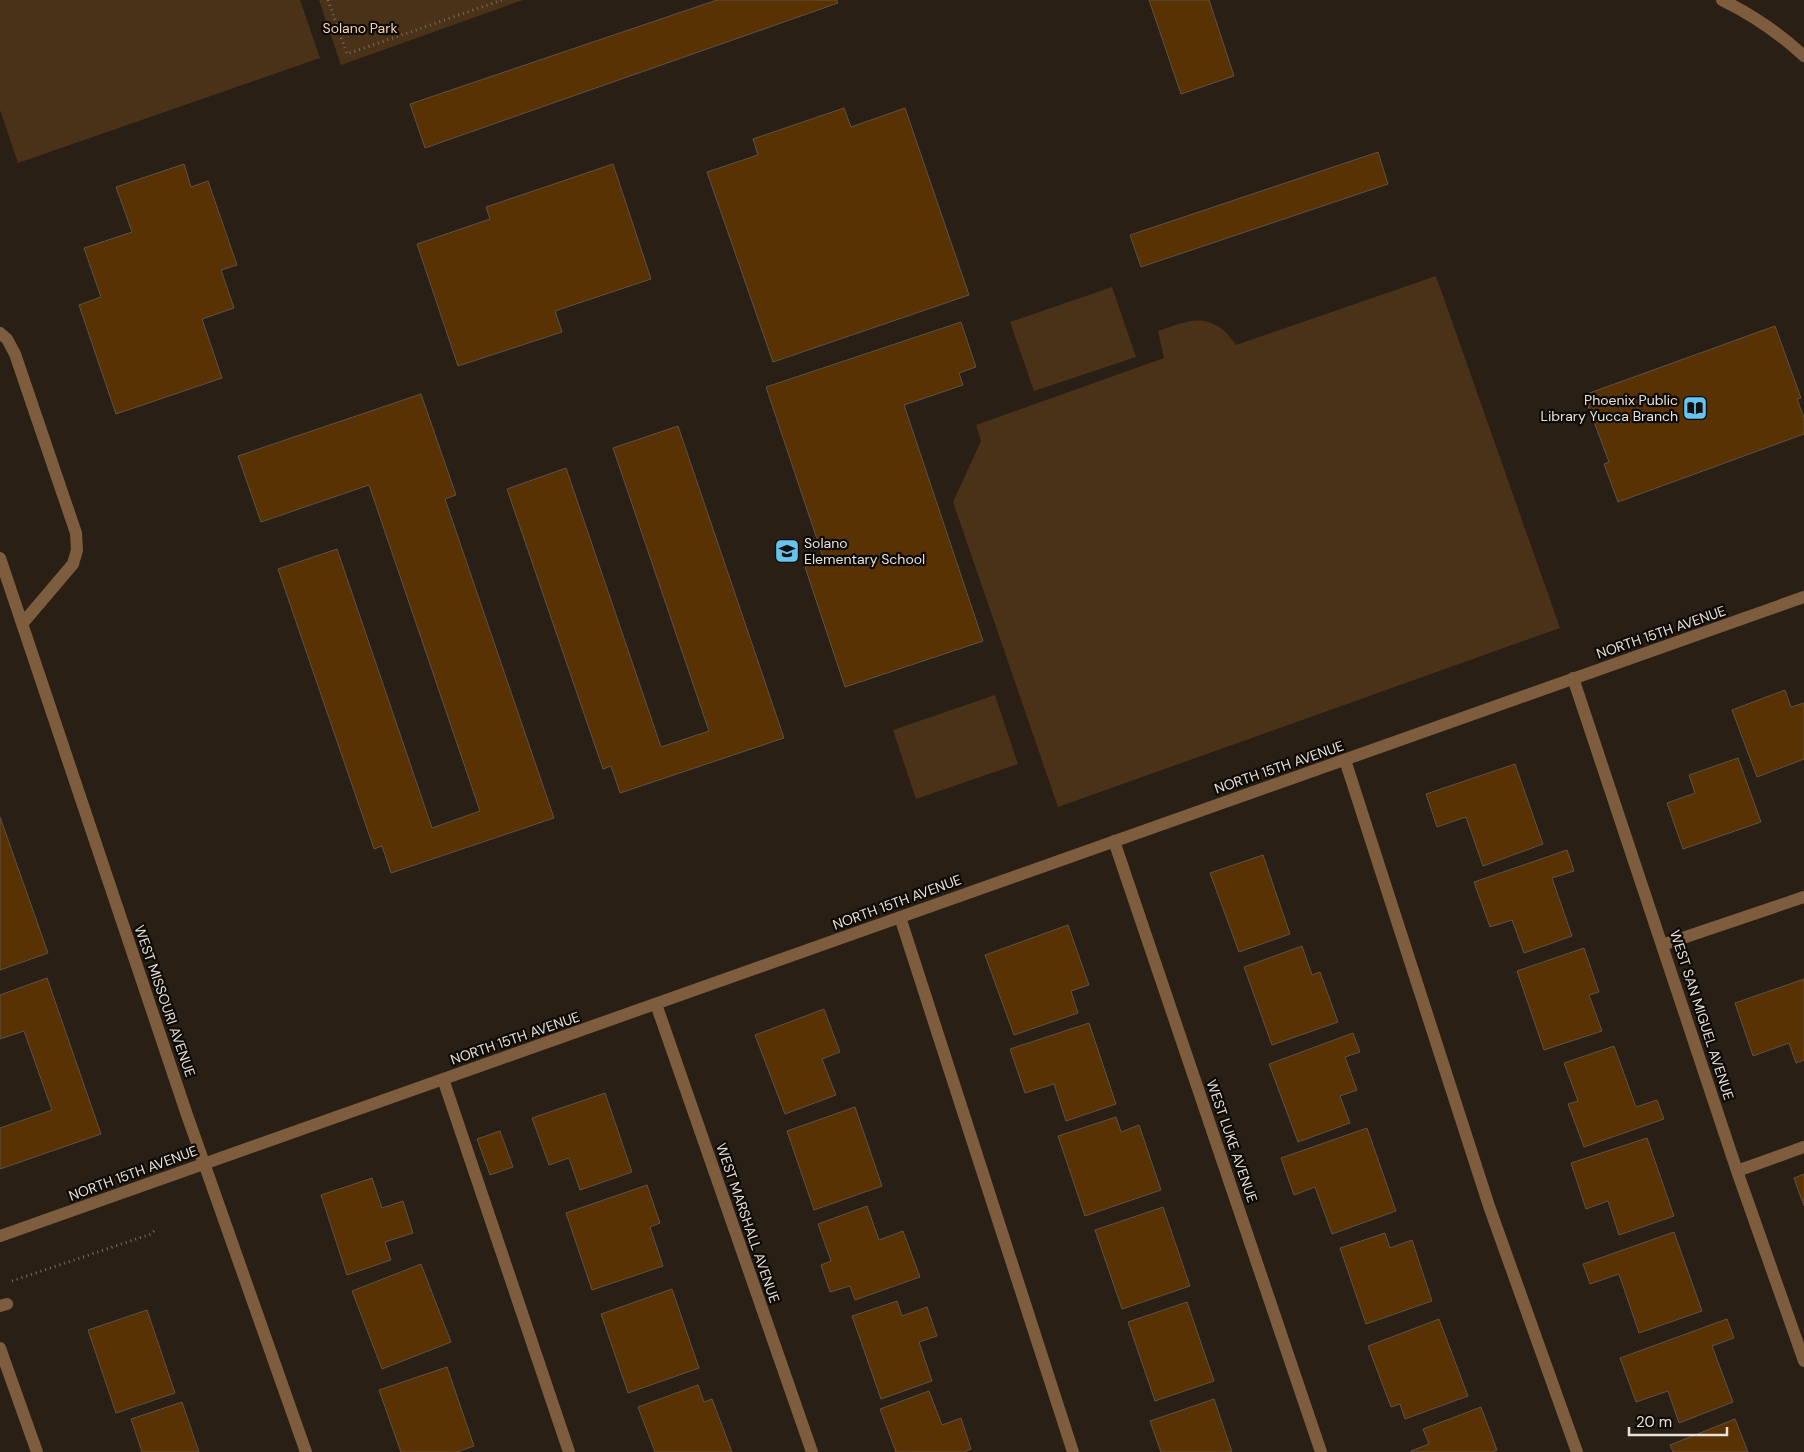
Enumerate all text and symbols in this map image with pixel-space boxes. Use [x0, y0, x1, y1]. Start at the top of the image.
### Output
park label: Solano Park [323, 19, 397, 37]
place label: Phoenix Public Library Yucca Branch [1541, 391, 1678, 425]
library icon: Phoenix Public Library Yucca Branch [1682, 395, 1708, 421]
place label: Solano Elementary School [804, 534, 925, 568]
school or university icon: Solano Elementary School [774, 538, 800, 564]
street label: NORTH 15TH AVENUE [1594, 601, 1728, 663]
street label: NORTH 15TH AVENUE [1212, 736, 1346, 798]
street label: NORTH 15TH AVENUE [830, 870, 964, 934]
street label: WEST MISSOURI AVENUE [131, 923, 200, 1079]
street label: WEST SAN MIGUEL AVENUE [1666, 928, 1738, 1102]
street label: NORTH 15TH AVENUE [448, 1007, 582, 1069]
street label: WEST LUKE AVENUE [1203, 1077, 1262, 1205]
street label: NORTH 15TH AVENUE [66, 1141, 200, 1205]
street label: WEST MARSHALL AVENUE [712, 1141, 784, 1305]
scale bar [1629, 1404, 1726, 1436]
text: 20 m [1636, 1412, 1672, 1432]

